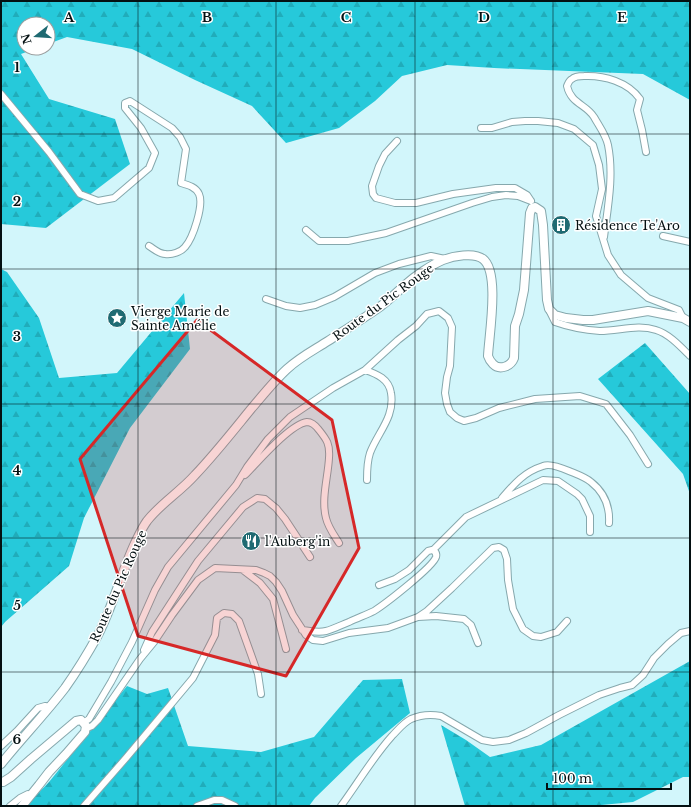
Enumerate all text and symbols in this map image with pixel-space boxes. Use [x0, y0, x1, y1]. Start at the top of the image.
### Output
text: A [63, 9, 75, 26]
text: B [202, 9, 212, 26]
text: C [341, 9, 352, 26]
text: D [478, 9, 490, 26]
text: E [617, 9, 627, 26]
north arrow [16, 16, 56, 56]
text: N [18, 31, 35, 46]
text: 1 [14, 59, 20, 76]
text: 2 [13, 193, 21, 210]
building icon: Résidence Te'Aro [550, 214, 572, 236]
place label: Résidence Te'Aro [575, 218, 680, 233]
street label: Route du Pic Rouge [330, 260, 436, 344]
place label: Vierge Marie de Sainte Amélie [130, 304, 229, 333]
place icon: Vierge Marie de Sainte Amélie [106, 307, 128, 329]
text: 3 [13, 328, 21, 345]
text: 4 [13, 462, 22, 479]
street label: Route du Pic Rouge [87, 528, 150, 644]
restaurant icon: l'Auberg'in [240, 530, 262, 552]
place label: l'Auberg'in [265, 534, 330, 549]
text: 5 [13, 597, 21, 614]
text: 6 [13, 731, 22, 748]
scale bar [547, 765, 671, 791]
text: 100 m [553, 771, 592, 786]

